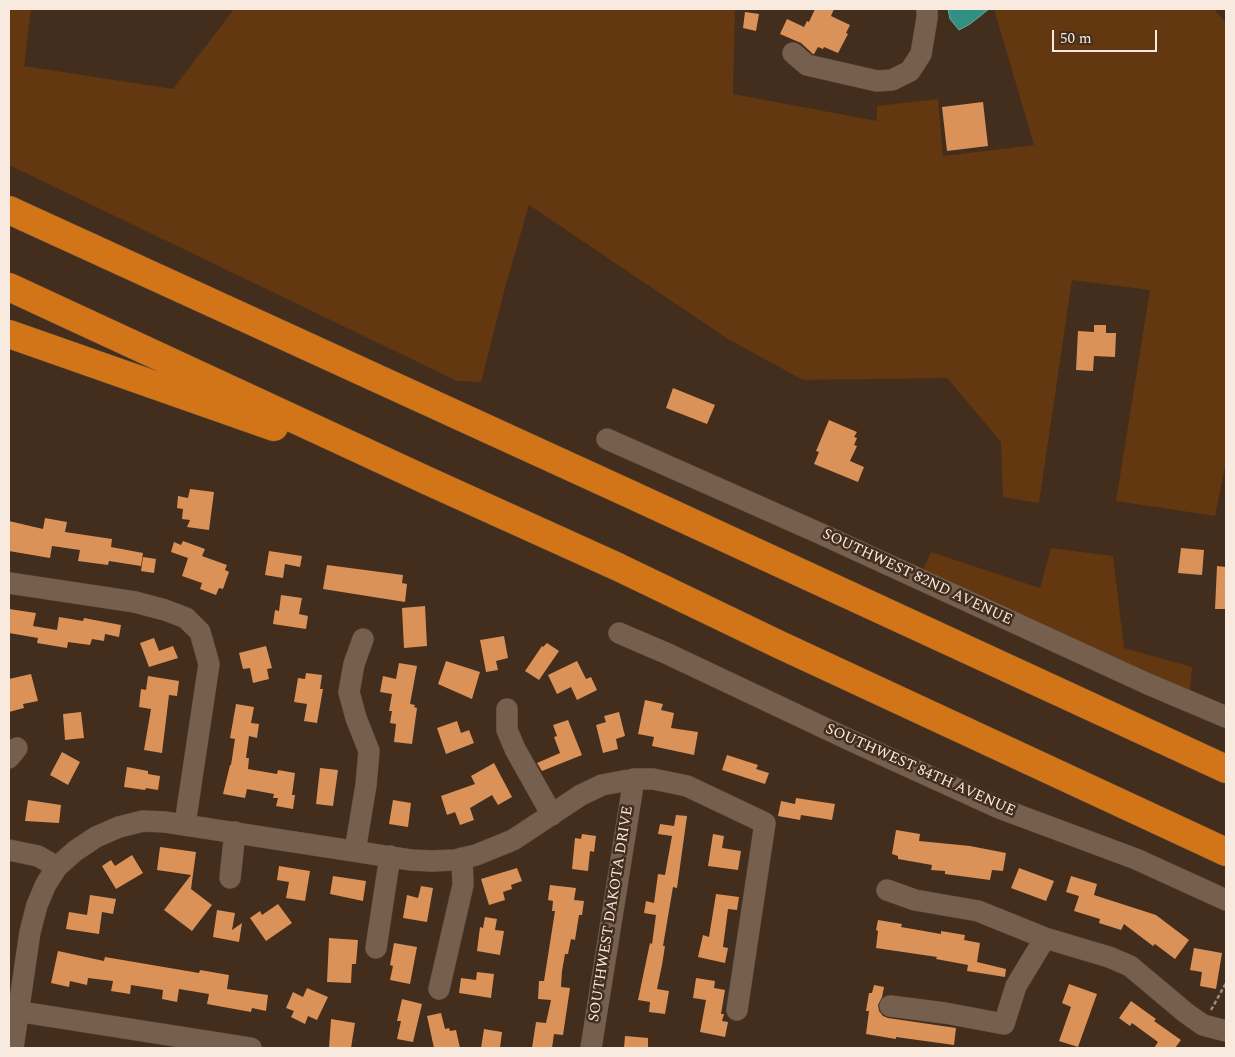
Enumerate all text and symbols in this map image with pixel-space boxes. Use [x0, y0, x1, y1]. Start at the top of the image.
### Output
scale bar [1055, 20, 1160, 52]
text: 50 m [1060, 27, 1092, 50]
street label: SOUTHWEST 82ND AVENUE [819, 526, 1015, 630]
street label: SOUTHWEST 84TH AVENUE [822, 721, 1018, 821]
street label: SOUTHWEST DAKOTA DRIVE [586, 805, 638, 1023]

